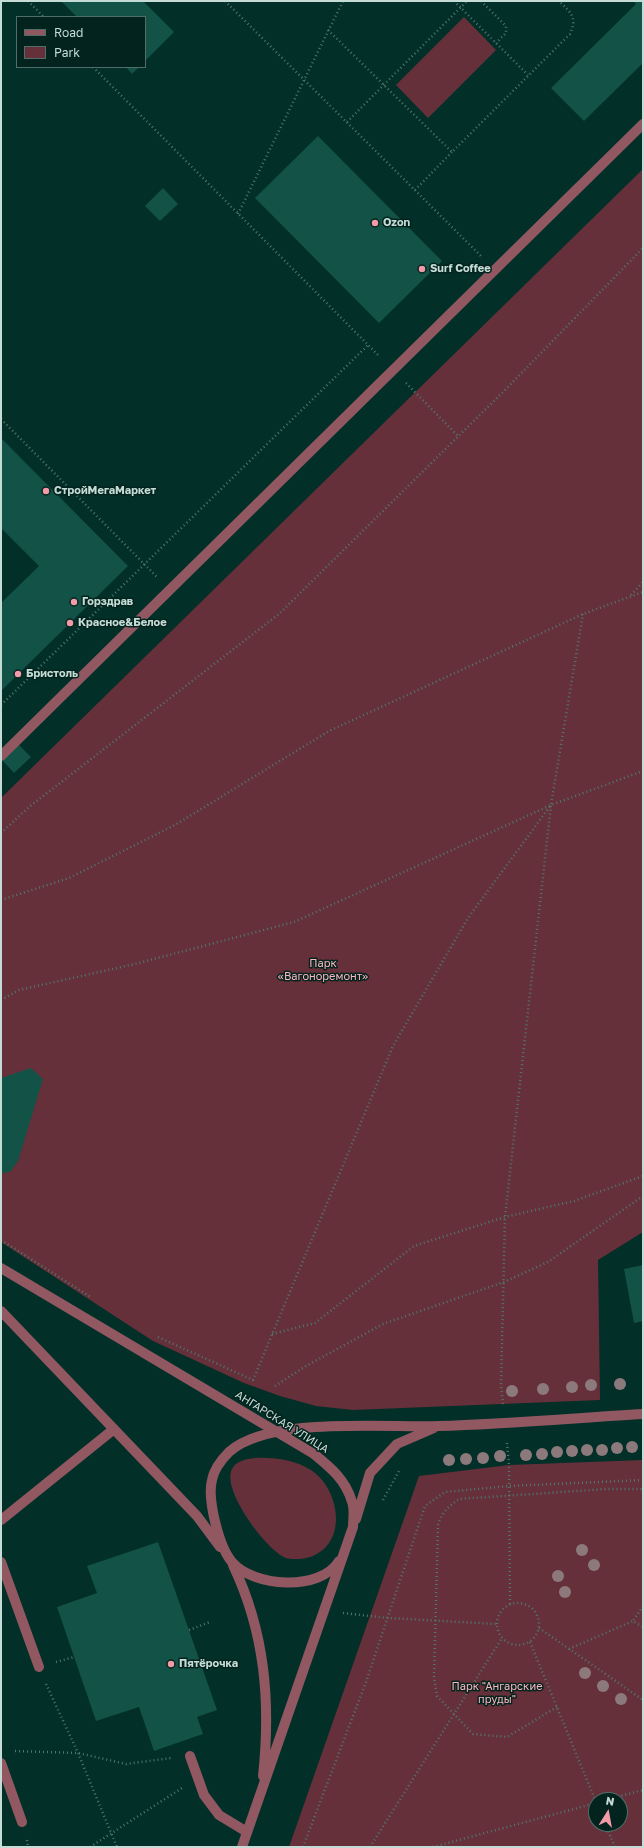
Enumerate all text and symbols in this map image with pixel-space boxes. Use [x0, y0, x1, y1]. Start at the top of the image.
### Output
legend [16, 16, 146, 68]
text: Road [54, 25, 83, 40]
text: Park [54, 45, 80, 60]
place label: Ozon [383, 216, 410, 230]
marker: Ozon [370, 218, 380, 228]
place label: Surf Coffee [430, 262, 491, 276]
marker: Surf Coffee [417, 264, 427, 274]
place label: СтройМегаМаркет [54, 484, 156, 498]
marker: СтройМегаМаркет [41, 486, 51, 496]
place label: Горздрав [82, 595, 133, 609]
marker: Горздрав [69, 597, 79, 607]
place label: Красное&Белое [78, 616, 167, 630]
marker: Красное&Белое [65, 618, 75, 628]
place label: Бристоль [26, 667, 78, 681]
marker: Бристоль [13, 669, 23, 679]
park label: Парк «Вагоноремонт» [278, 957, 368, 983]
street label: АНГАРСКАЯ УЛИЦА [233, 1388, 331, 1456]
place label: Пятёрочка [179, 1657, 238, 1671]
marker: Пятёрочка [166, 1659, 176, 1669]
park label: Парк "Ангарские пруды" [451, 1680, 543, 1706]
north arrow [588, 1792, 628, 1832]
text: N [605, 1794, 616, 1808]

